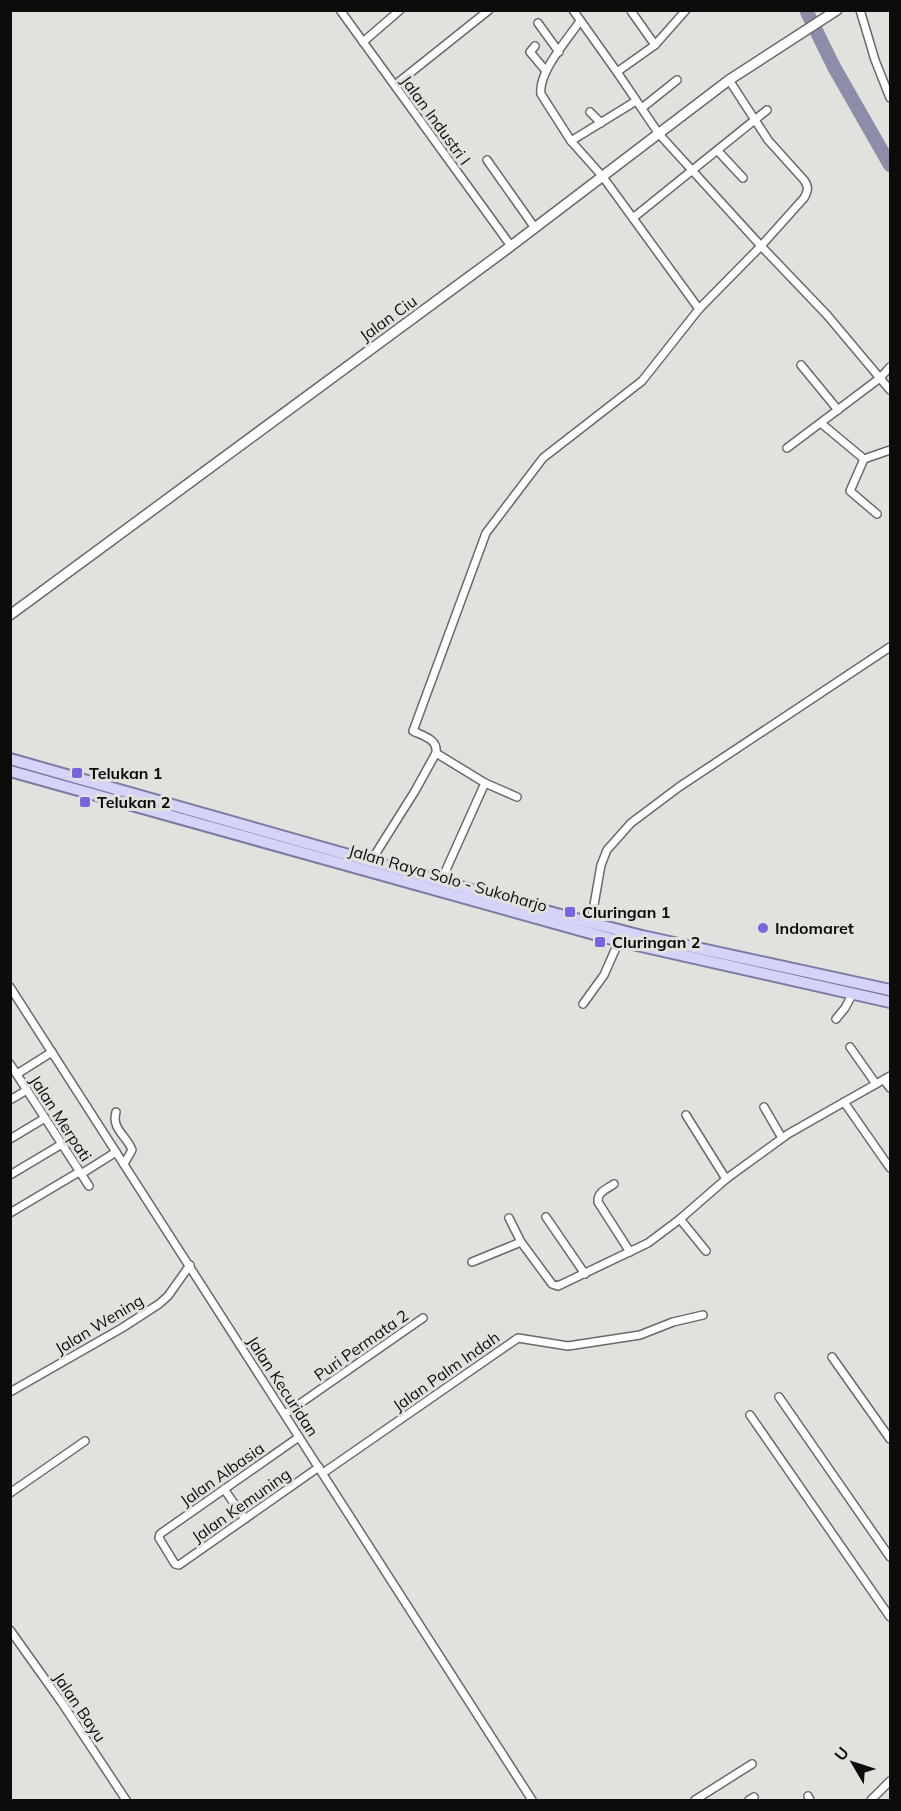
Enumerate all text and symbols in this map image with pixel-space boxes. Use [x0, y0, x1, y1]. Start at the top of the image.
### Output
street label: Jalan Industri I [397, 71, 475, 169]
street label: Jalan Ciu [356, 291, 420, 345]
place label: Telukan 1 [89, 763, 162, 783]
marker: Telukan 1 [70, 766, 84, 780]
place label: Telukan 2 [97, 792, 170, 812]
marker: Telukan 2 [78, 795, 92, 809]
street label: Jalan Raya Solo - Sukoharjo [346, 840, 550, 916]
place label: Cluringan 1 [582, 902, 670, 922]
marker: Cluringan 1 [563, 905, 577, 919]
place label: Indomaret [775, 918, 854, 938]
marker: Indomaret [756, 921, 770, 935]
place label: Cluringan 2 [612, 932, 700, 952]
marker: Cluringan 2 [593, 935, 607, 949]
street label: Jalan Merpati [26, 1071, 96, 1165]
street label: Jalan Wening [51, 1290, 147, 1358]
street label: Puri Permata 2 [310, 1305, 412, 1385]
street label: Jalan Palm Indah [389, 1327, 503, 1415]
street label: Jalan Kecuridan [243, 1332, 323, 1440]
street label: Jalan Albasia [176, 1438, 268, 1510]
street label: Jalan Kemuning [188, 1464, 294, 1546]
street label: Jalan Bayu [49, 1668, 111, 1746]
north arrow [823, 1733, 883, 1793]
text: U [830, 1743, 853, 1764]

